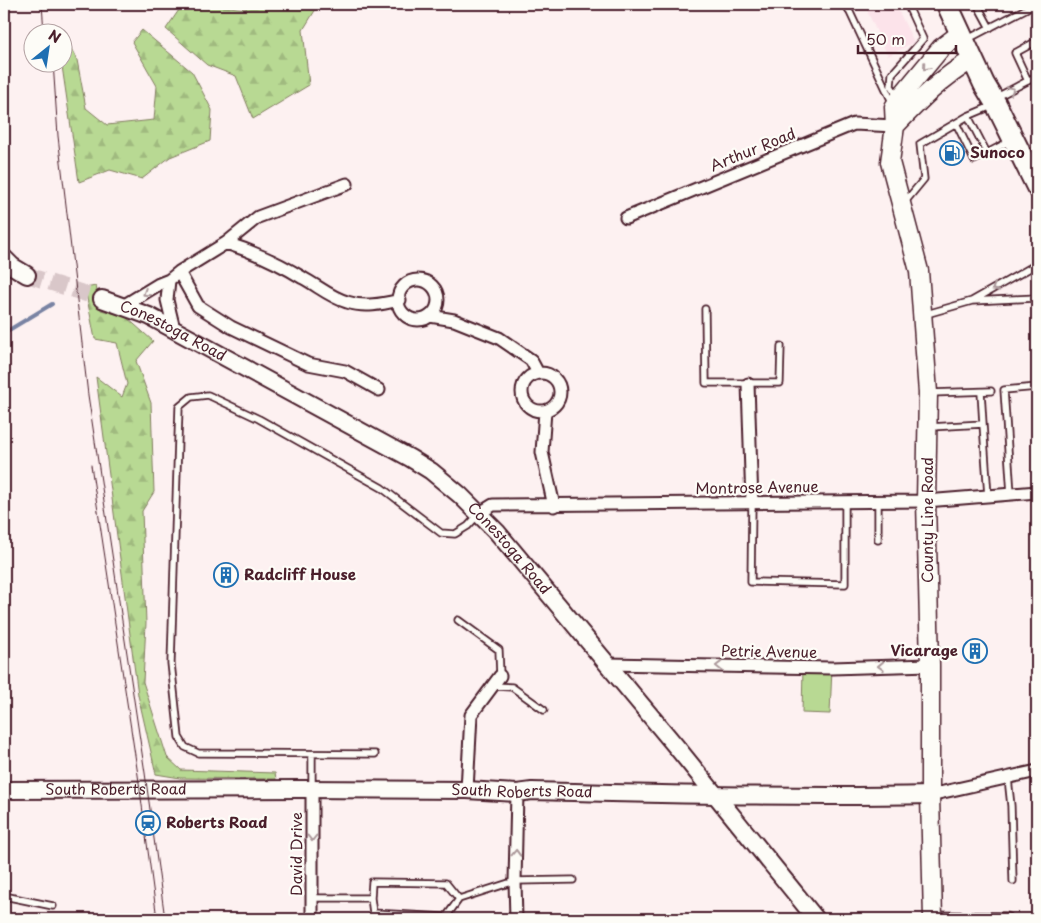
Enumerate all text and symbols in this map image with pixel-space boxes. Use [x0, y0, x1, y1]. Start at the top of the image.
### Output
north arrow [22, 22, 72, 72]
scale bar [858, 22, 956, 54]
text: N [45, 24, 65, 48]
text: 50 m [866, 27, 905, 50]
one-way arrow [922, 61, 931, 70]
one-way arrow [1005, 86, 1014, 96]
street label: Arthur Road [706, 121, 799, 176]
fuel station icon: Sunoco [939, 140, 965, 166]
place label: Sunoco [970, 140, 1025, 163]
one-way arrow [991, 281, 1000, 291]
one-way arrow [142, 286, 151, 296]
street label: Conestoga Road [117, 293, 231, 366]
street label: County Line Road [915, 457, 938, 583]
street label: Montrose Avenue [695, 474, 819, 499]
street label: Conestoga Road [463, 496, 557, 599]
building icon: Radcliff House [213, 562, 239, 588]
place label: Radcliff House [244, 562, 356, 585]
street label: Petrie Avenue [721, 638, 817, 663]
place label: Vicarage [891, 638, 958, 661]
building icon: Vicarage [962, 638, 988, 664]
one-way arrow [715, 660, 723, 671]
one-way arrow [877, 661, 885, 672]
street label: South Roberts Road [45, 776, 187, 800]
street label: South Roberts Road [451, 777, 593, 803]
station icon: Roberts Road [135, 810, 161, 836]
place label: Roberts Road [166, 810, 267, 833]
street label: David Drive [284, 812, 307, 896]
one-way arrow [307, 834, 317, 842]
one-way arrow [511, 849, 522, 857]

